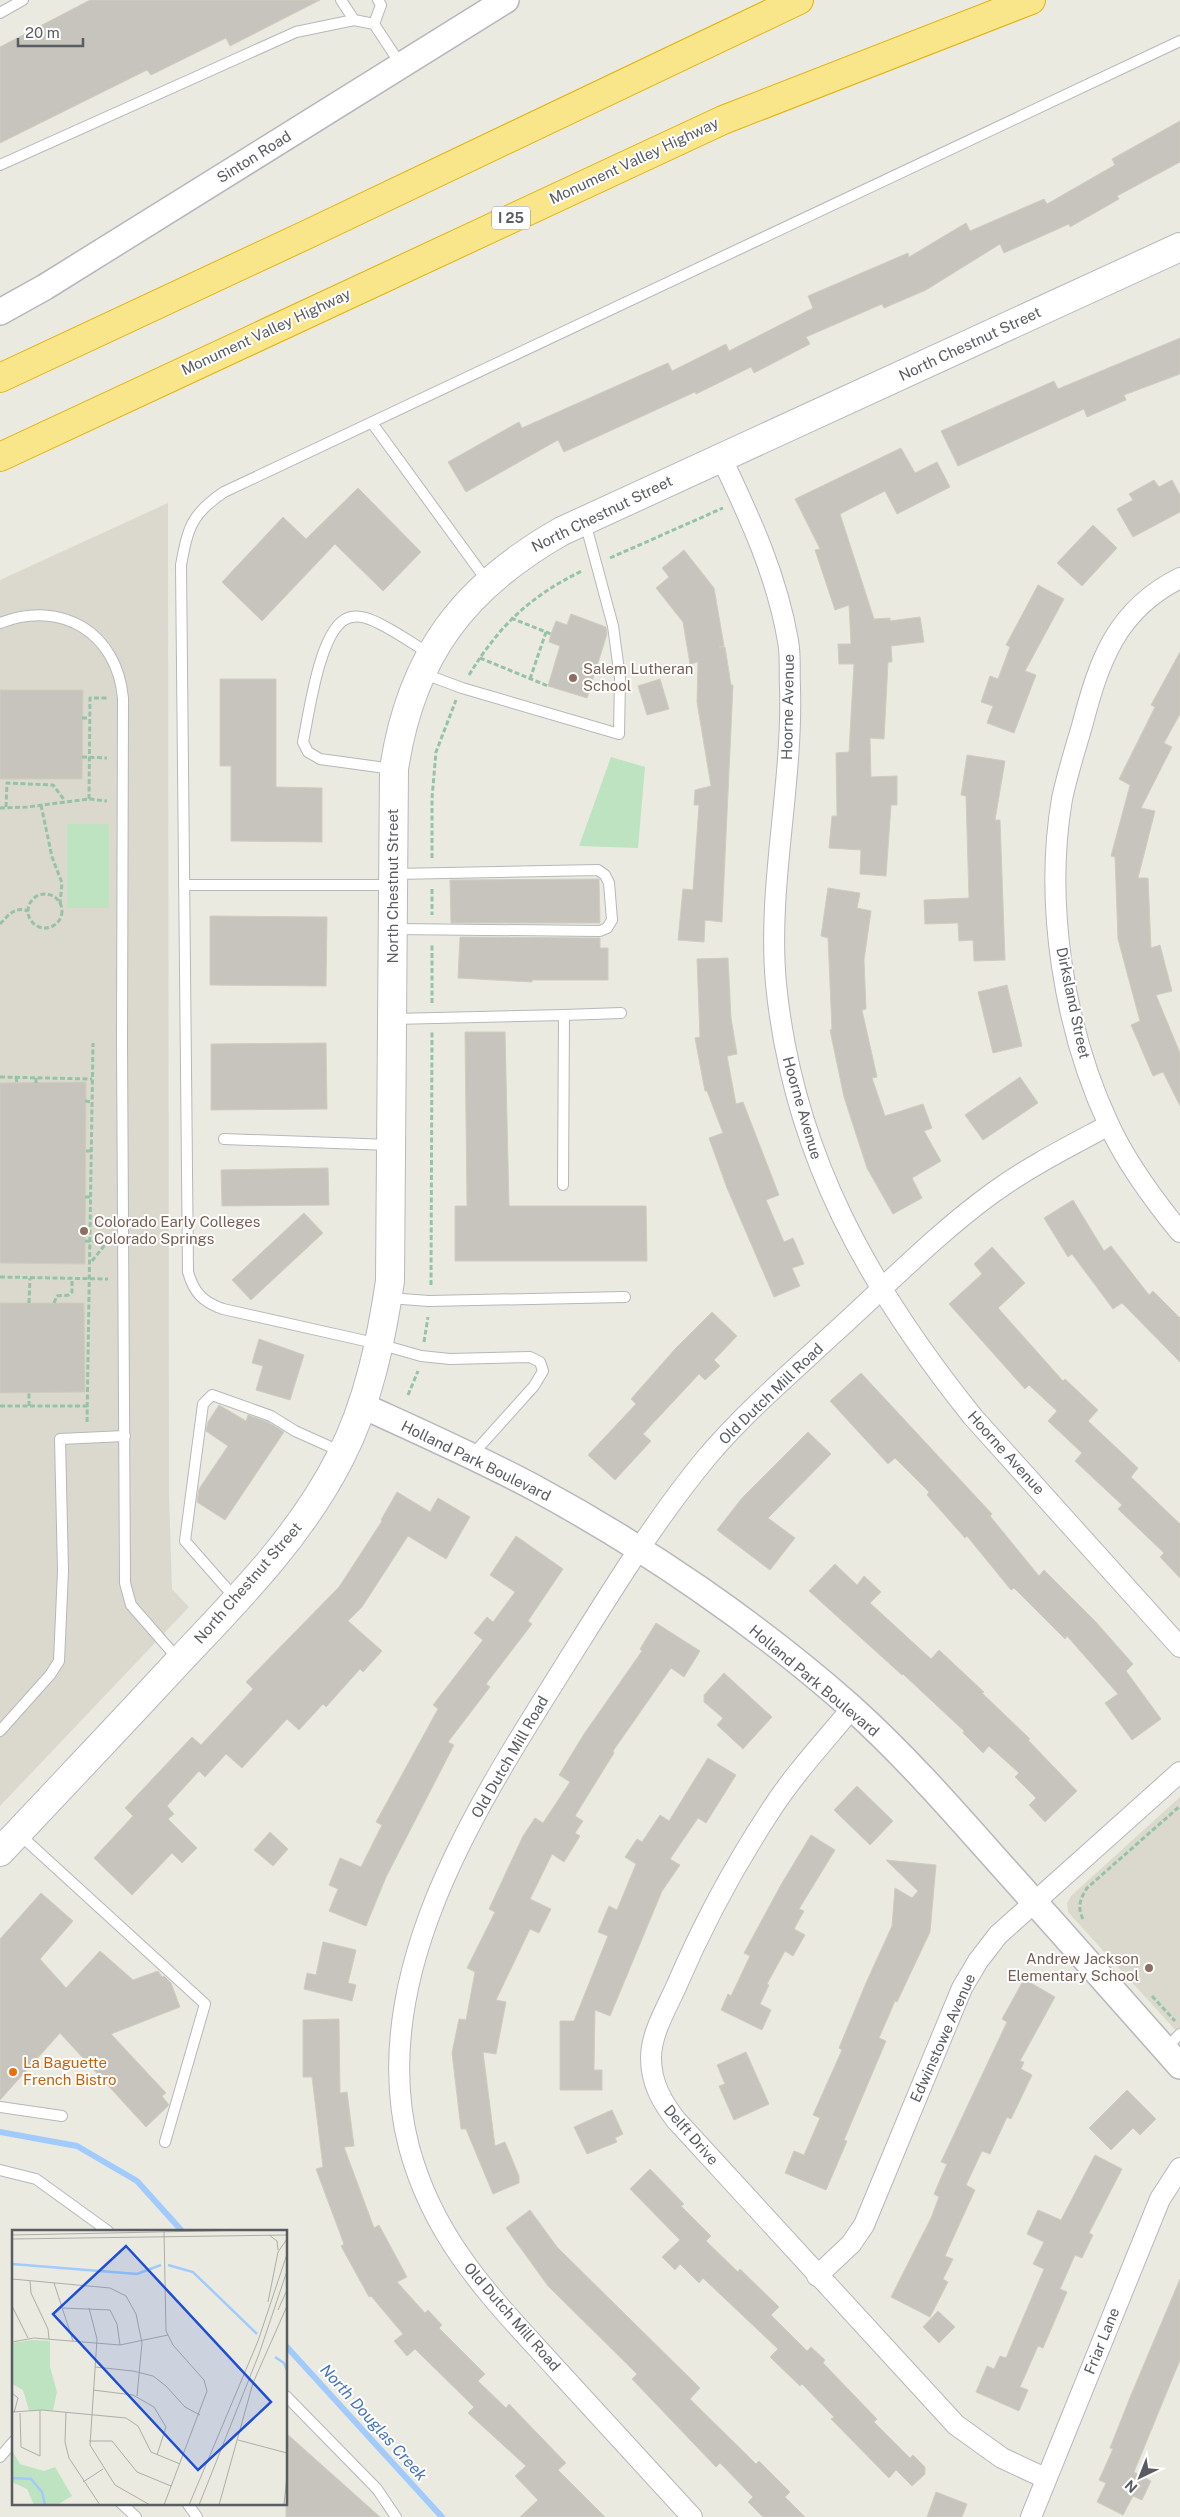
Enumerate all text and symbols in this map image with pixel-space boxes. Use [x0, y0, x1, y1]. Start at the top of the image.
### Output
scale bar [18, 15, 82, 47]
text: 20 m [25, 24, 60, 41]
street label: Monument Valley Highway [546, 114, 721, 207]
street label: Sinton Road [214, 127, 294, 186]
road number: I 25 [492, 207, 530, 230]
street label: Monument Valley Highway [178, 285, 353, 378]
street label: North Chestnut Street [896, 303, 1044, 384]
street label: North Chestnut Street [528, 472, 675, 555]
street label: Hoorne Avenue [778, 654, 797, 760]
place label: Salem Lutheran School [583, 660, 694, 694]
marker: Salem Lutheran School [567, 672, 579, 684]
street label: North Chestnut Street [384, 808, 401, 963]
street label: Dirksland Street [1053, 945, 1094, 1060]
street label: Hoorne Avenue [780, 1054, 825, 1161]
place label: Colorado Early Colleges Colorado Springs [94, 1213, 260, 1247]
marker: Colorado Early Colleges Colorado Springs [78, 1225, 90, 1237]
street label: Old Dutch Mill Road [715, 1340, 826, 1448]
street label: Hoorne Avenue [964, 1407, 1048, 1498]
street label: Holland Park Boulevard [399, 1417, 554, 1504]
street label: North Chestnut Street [190, 1519, 305, 1647]
street label: Holland Park Boulevard [746, 1621, 883, 1740]
street label: Old Dutch Mill Road [468, 1693, 551, 1821]
place label: Andrew Jackson Elementary School [1007, 1950, 1139, 1984]
marker: Andrew Jackson Elementary School [1143, 1962, 1155, 1974]
street label: Edwinstowe Avenue [907, 1971, 979, 2105]
place label: La Baguette French Bistro [23, 2054, 116, 2088]
marker: La Baguette French Bistro [7, 2066, 19, 2078]
street label: Delft Drive [661, 2101, 722, 2168]
inset map [12, 2230, 288, 2504]
street label: Old Dutch Mill Road [461, 2259, 564, 2374]
street label: Friar Lane [1081, 2305, 1123, 2377]
water label: North Douglas Creek [316, 2360, 431, 2485]
north arrow [1115, 2452, 1165, 2502]
text: N [1122, 2477, 1141, 2496]

